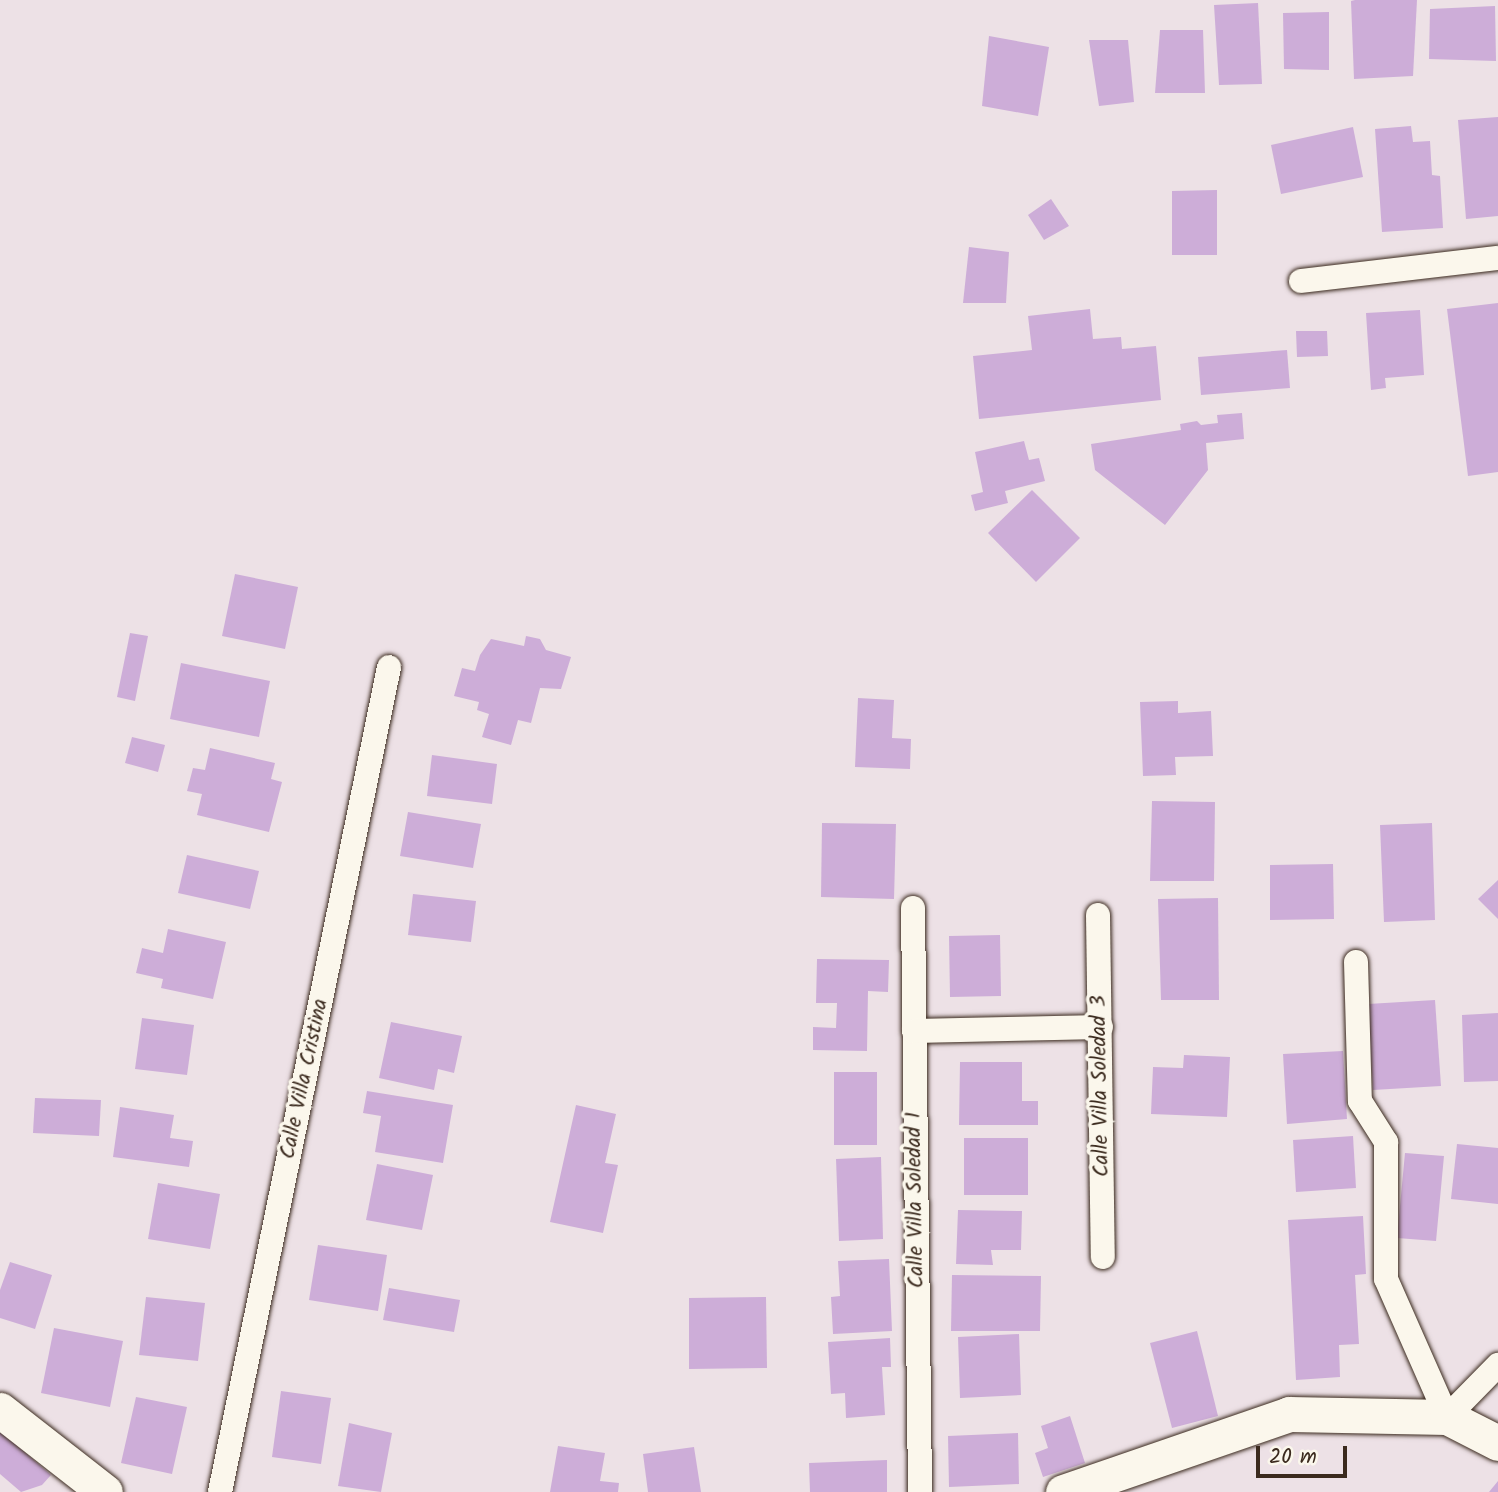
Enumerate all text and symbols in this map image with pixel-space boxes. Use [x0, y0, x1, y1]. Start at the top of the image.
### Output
street label: Calle Villa Soledad 3 [1087, 995, 1115, 1177]
street label: Calle Villa Cristina [276, 997, 334, 1161]
street label: Calle Villa Soledad 1 [902, 1112, 930, 1288]
scale bar [1260, 1432, 1351, 1476]
text: 20 m [1269, 1441, 1317, 1474]

